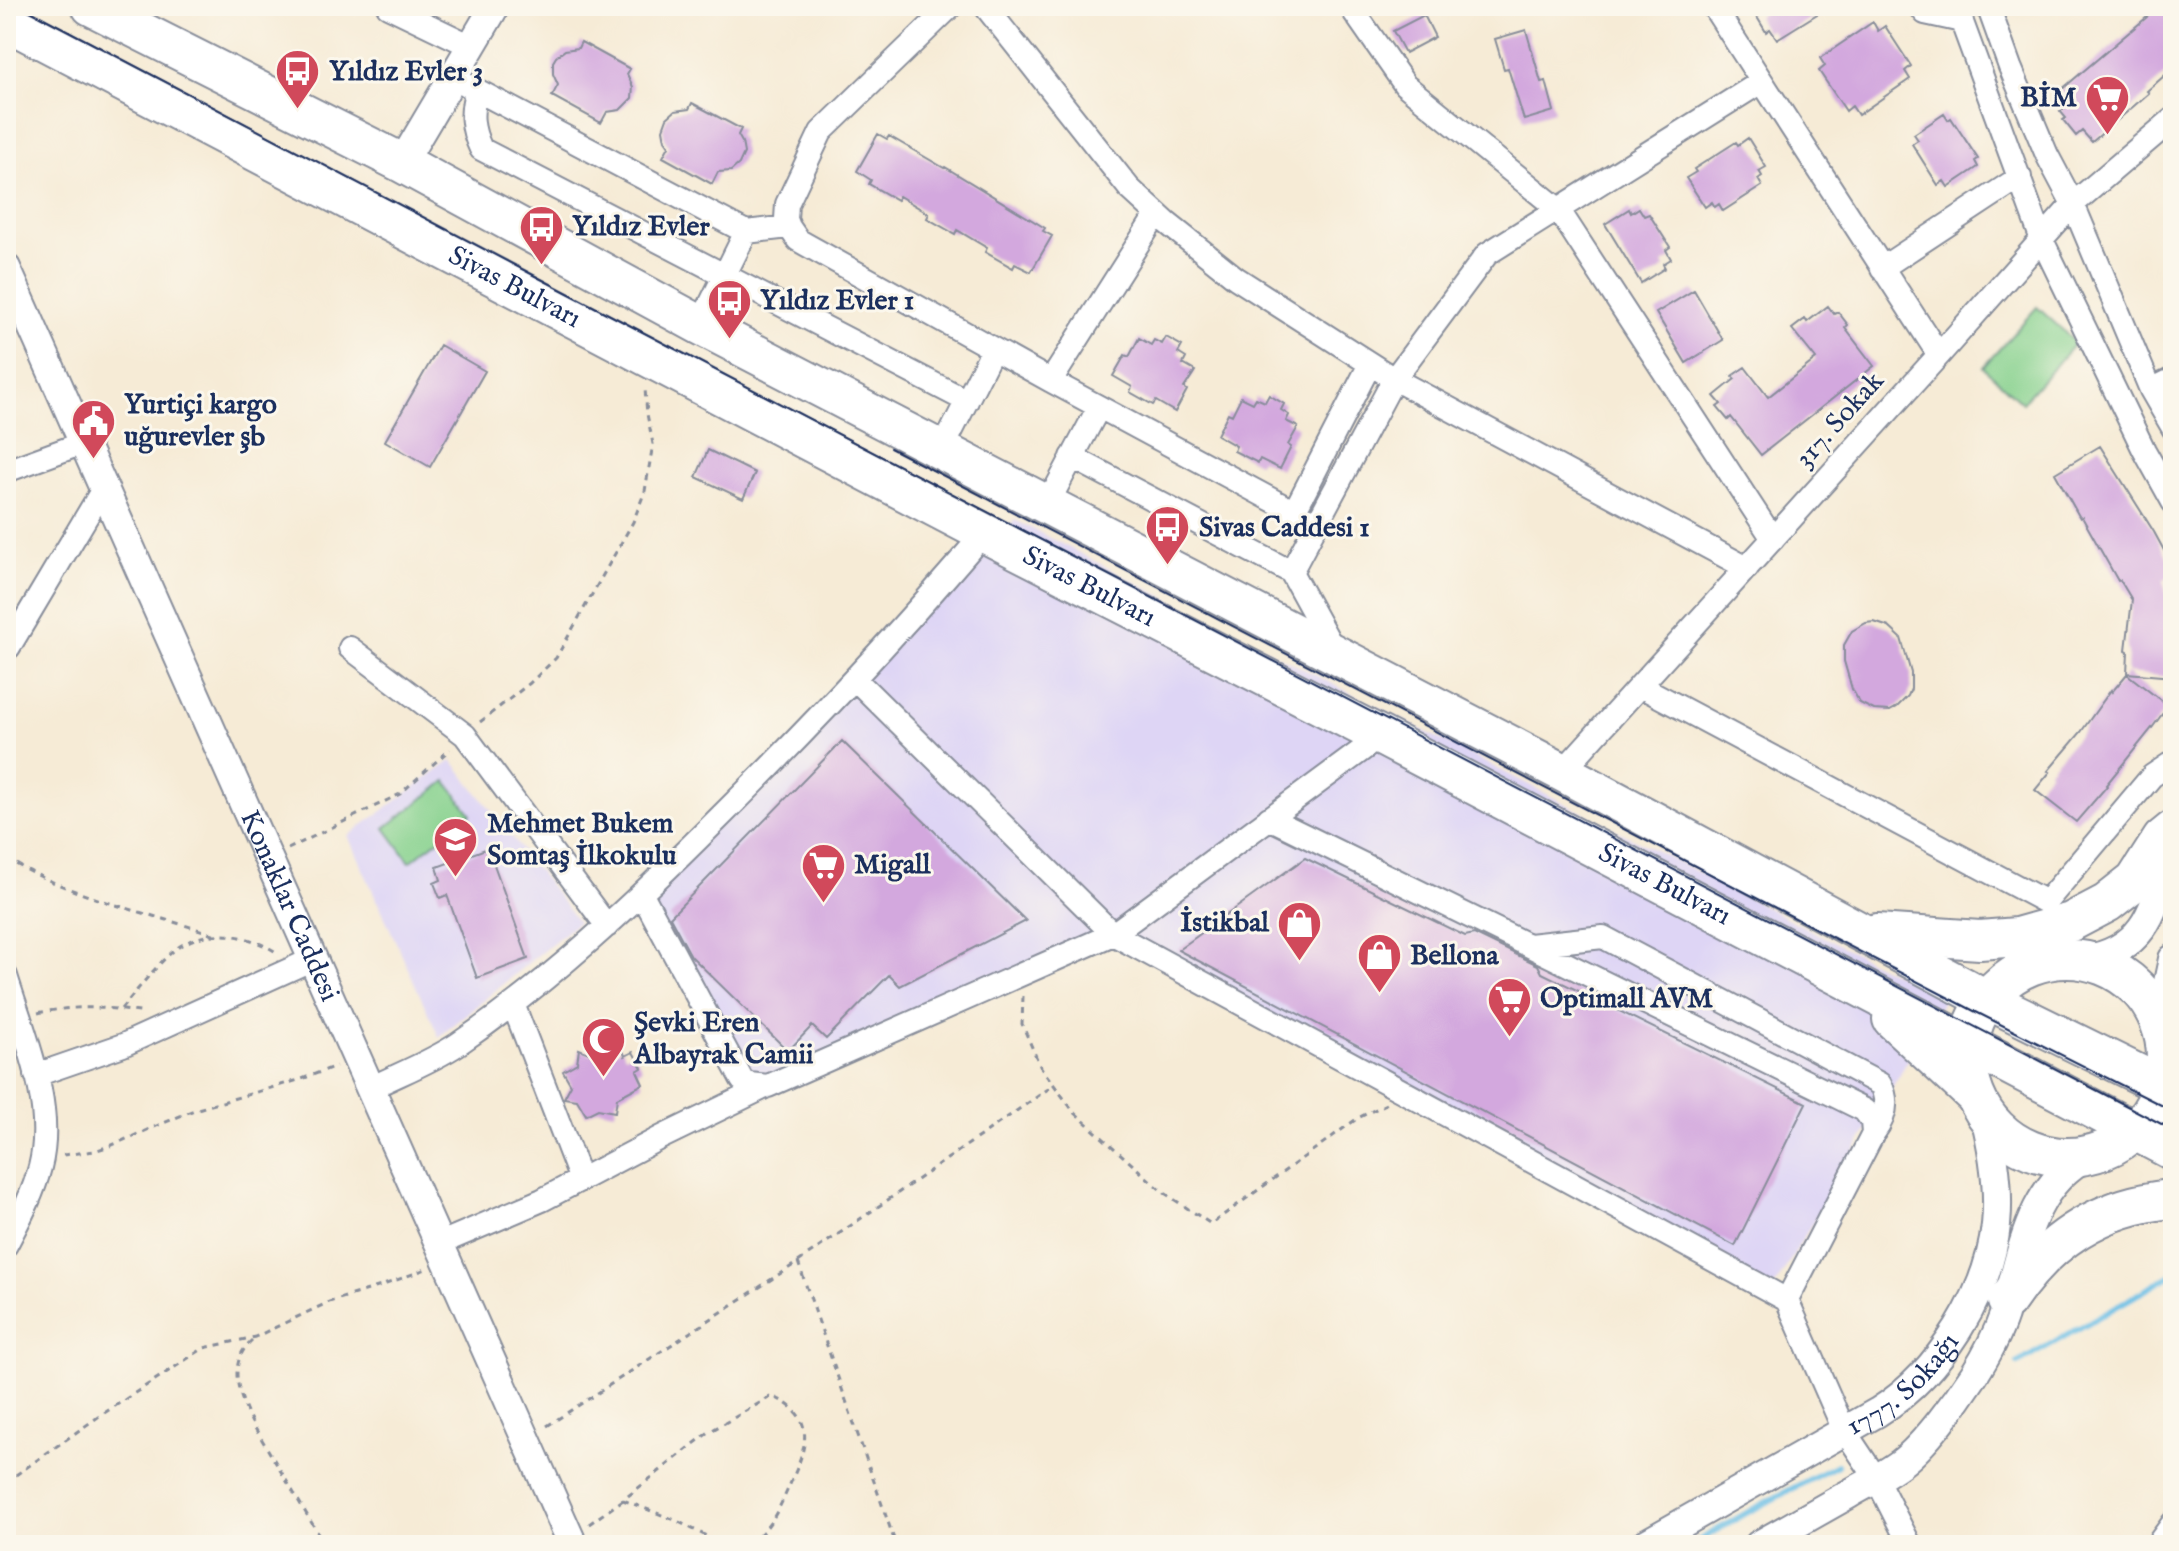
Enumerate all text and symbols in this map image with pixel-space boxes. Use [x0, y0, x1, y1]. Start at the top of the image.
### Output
bus stop icon: Yıldız Evler 3 [274, 48, 322, 111]
place label: Yıldız Evler 3 [329, 55, 483, 90]
supermarket icon: BİM [2084, 74, 2132, 137]
place label: BİM [2020, 80, 2078, 116]
bus stop icon: Yıldız Evler [517, 203, 565, 266]
place label: Yıldız Evler [572, 210, 710, 245]
street label: Sivas Bulvarı [442, 238, 587, 336]
bus stop icon: Yıldız Evler 1 [705, 277, 753, 340]
place label: Yıldız Evler 1 [760, 284, 914, 319]
street label: 317. Sokak [1788, 364, 1893, 475]
place label: Yurtiçi kargo uğurevler şb [124, 388, 277, 455]
public building icon: Yurtiçi kargo uğurevler şb [69, 397, 117, 460]
bus stop icon: Sivas Caddesi 1 [1144, 504, 1192, 567]
place label: Sivas Caddesi 1 [1199, 511, 1370, 546]
street label: Sivas Bulvarı [1017, 538, 1162, 635]
street label: Konaklar Caddesi [232, 805, 347, 1007]
place label: Mehmet Bukem Somtaş İlkokulu [487, 807, 677, 874]
school or university icon: Mehmet Bukem Somtaş İlkokulu [432, 816, 480, 879]
street label: Sivas Bulvarı [1592, 836, 1737, 934]
supermarket icon: Migall [799, 841, 847, 904]
place label: Migall [854, 848, 932, 883]
shop icon: İstikbal [1276, 899, 1324, 962]
place label: İstikbal [1180, 905, 1270, 941]
shop icon: Bellona [1355, 932, 1403, 995]
place label: Bellona [1410, 939, 1499, 974]
supermarket icon: Optimall AVM [1485, 975, 1533, 1038]
place label: Optimall AVM [1540, 982, 1714, 1017]
place label: Şevki Eren Albayrak Camii [633, 1006, 814, 1073]
mosque icon: Şevki Eren Albayrak Camii [579, 1015, 627, 1078]
street label: 1777. Sokağı [1840, 1327, 1967, 1444]

